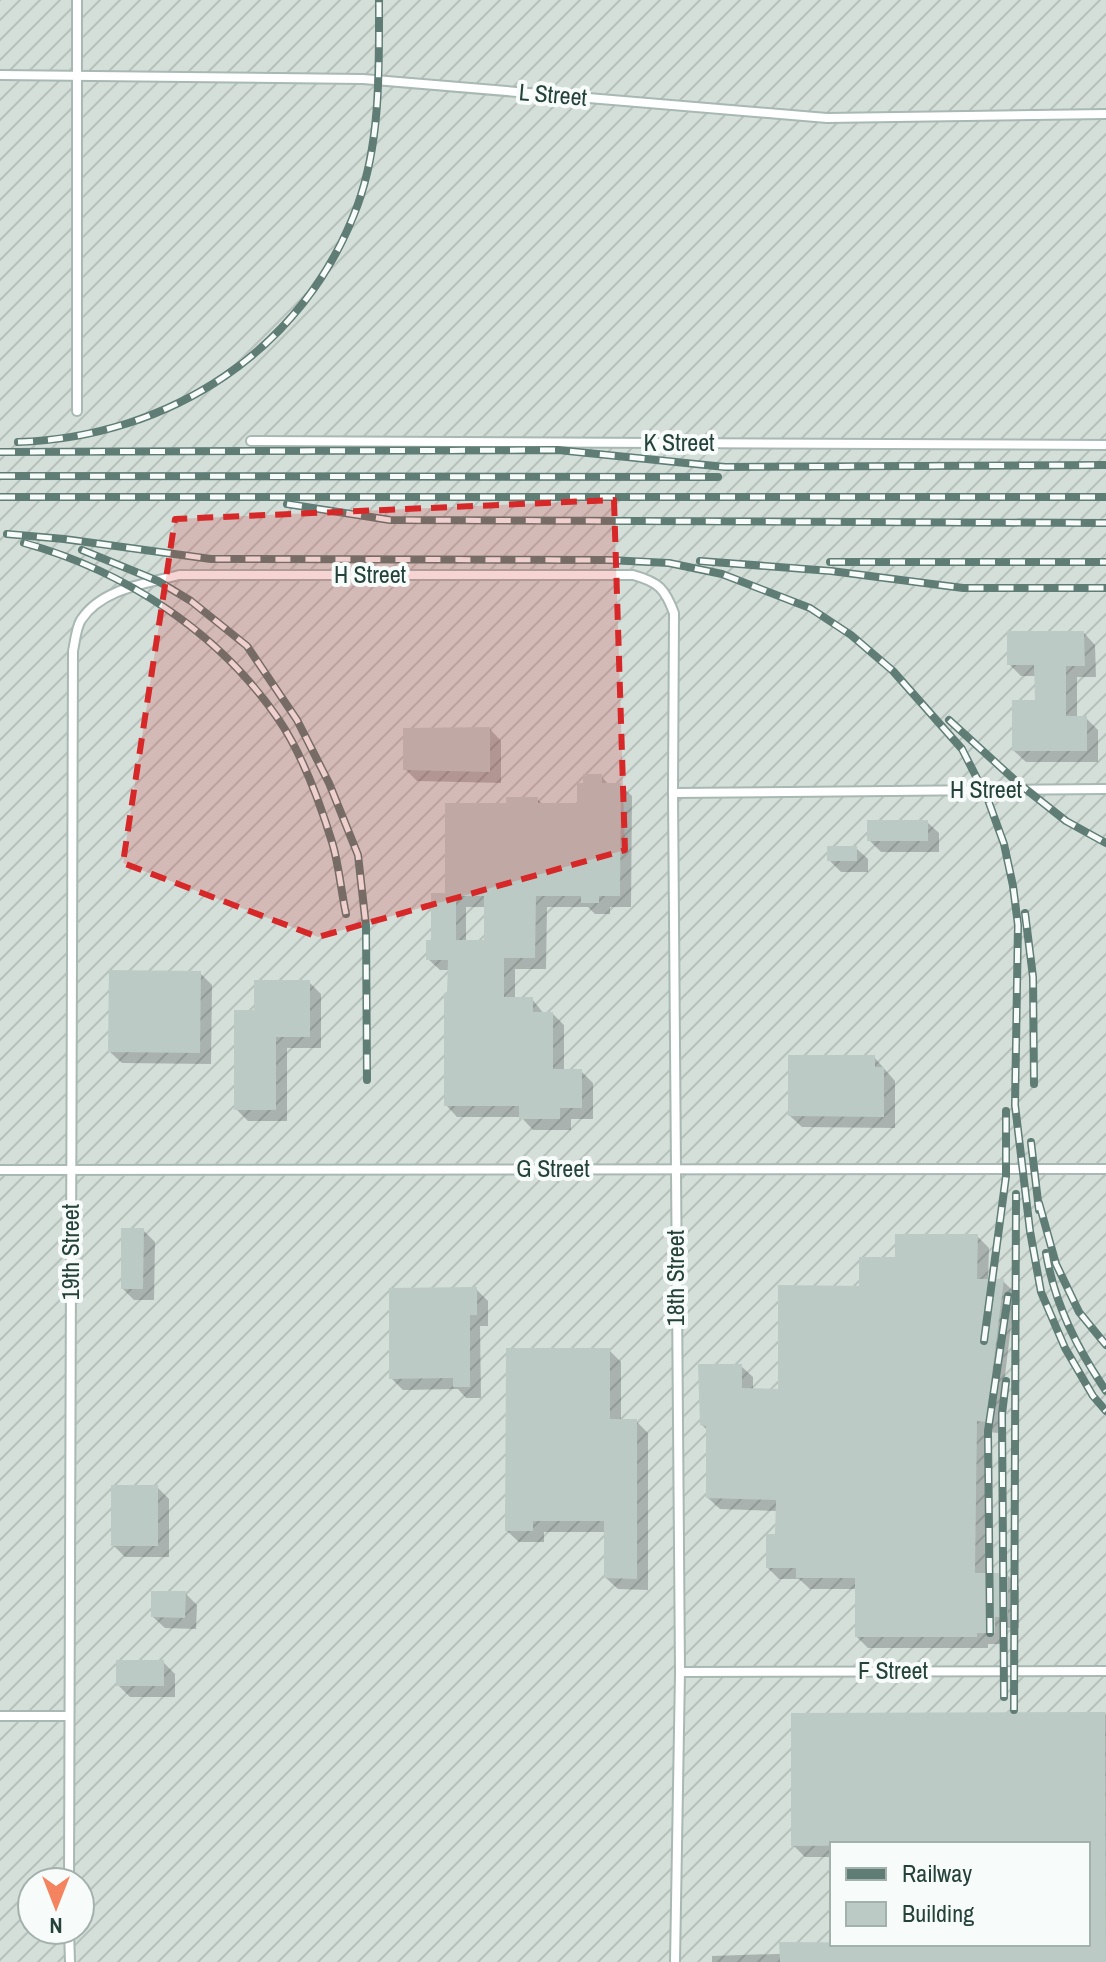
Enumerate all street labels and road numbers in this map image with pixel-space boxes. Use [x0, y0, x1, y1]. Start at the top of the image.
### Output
street label: L Street [518, 75, 589, 113]
street label: K Street [643, 426, 715, 458]
street label: H Street [334, 558, 407, 590]
street label: H Street [950, 773, 1023, 805]
street label: G Street [516, 1152, 590, 1184]
street label: 19th Street [54, 1203, 86, 1300]
street label: 18th Street [659, 1229, 691, 1326]
street label: F Street [858, 1654, 929, 1686]

